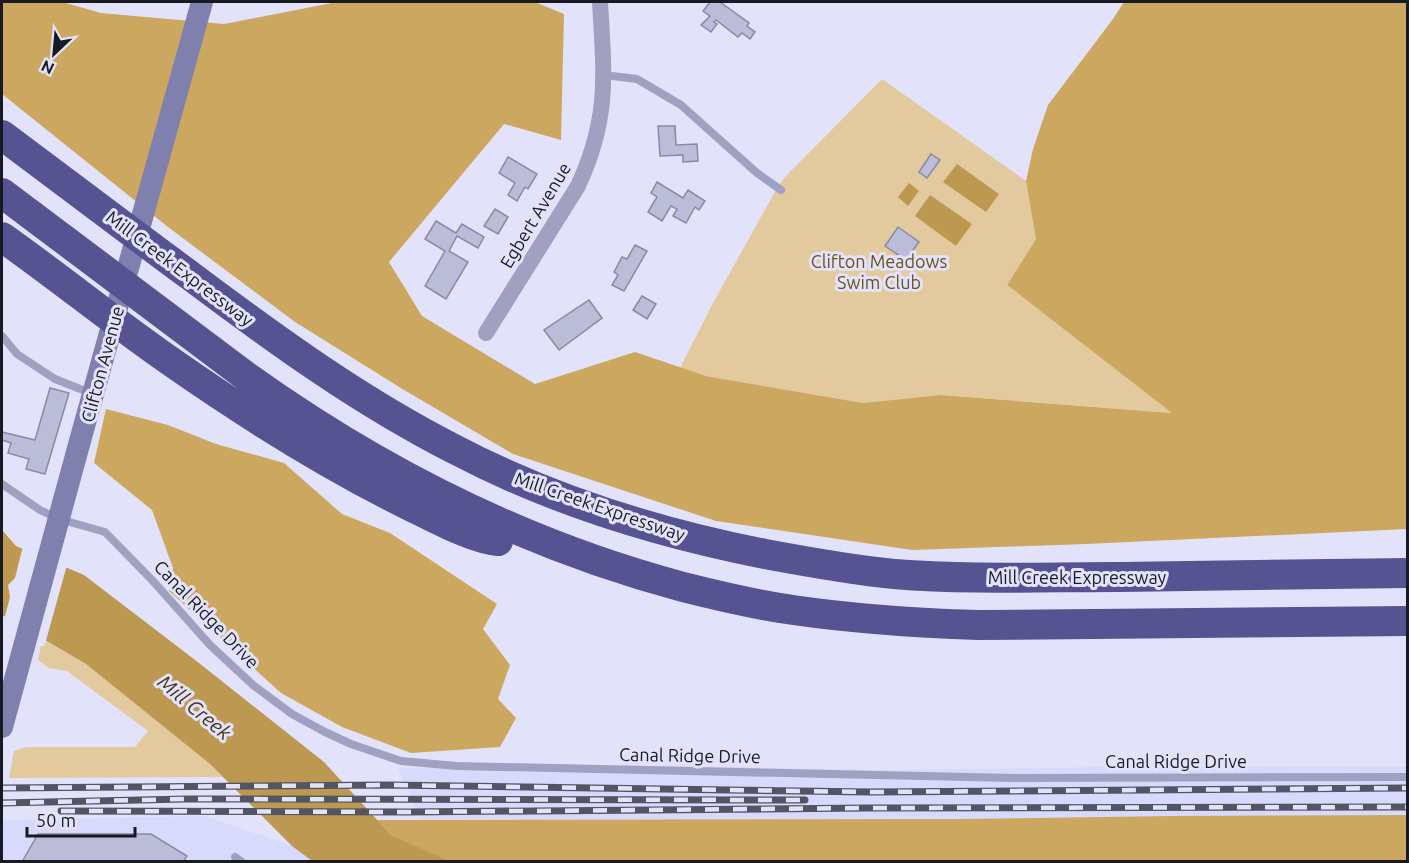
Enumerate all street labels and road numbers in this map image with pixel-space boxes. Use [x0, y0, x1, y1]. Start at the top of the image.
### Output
street label: Egbert Avenue [496, 159, 574, 271]
street label: Mill Creek Expressway [103, 206, 258, 330]
street label: Clifton Avenue [77, 304, 127, 424]
street label: Mill Creek Expressway [512, 467, 688, 545]
street label: Canal Ridge Drive [151, 556, 263, 672]
street label: Mill Creek Expressway [988, 567, 1167, 587]
street label: Canal Ridge Drive [619, 744, 761, 766]
street label: Canal Ridge Drive [1105, 751, 1247, 771]

